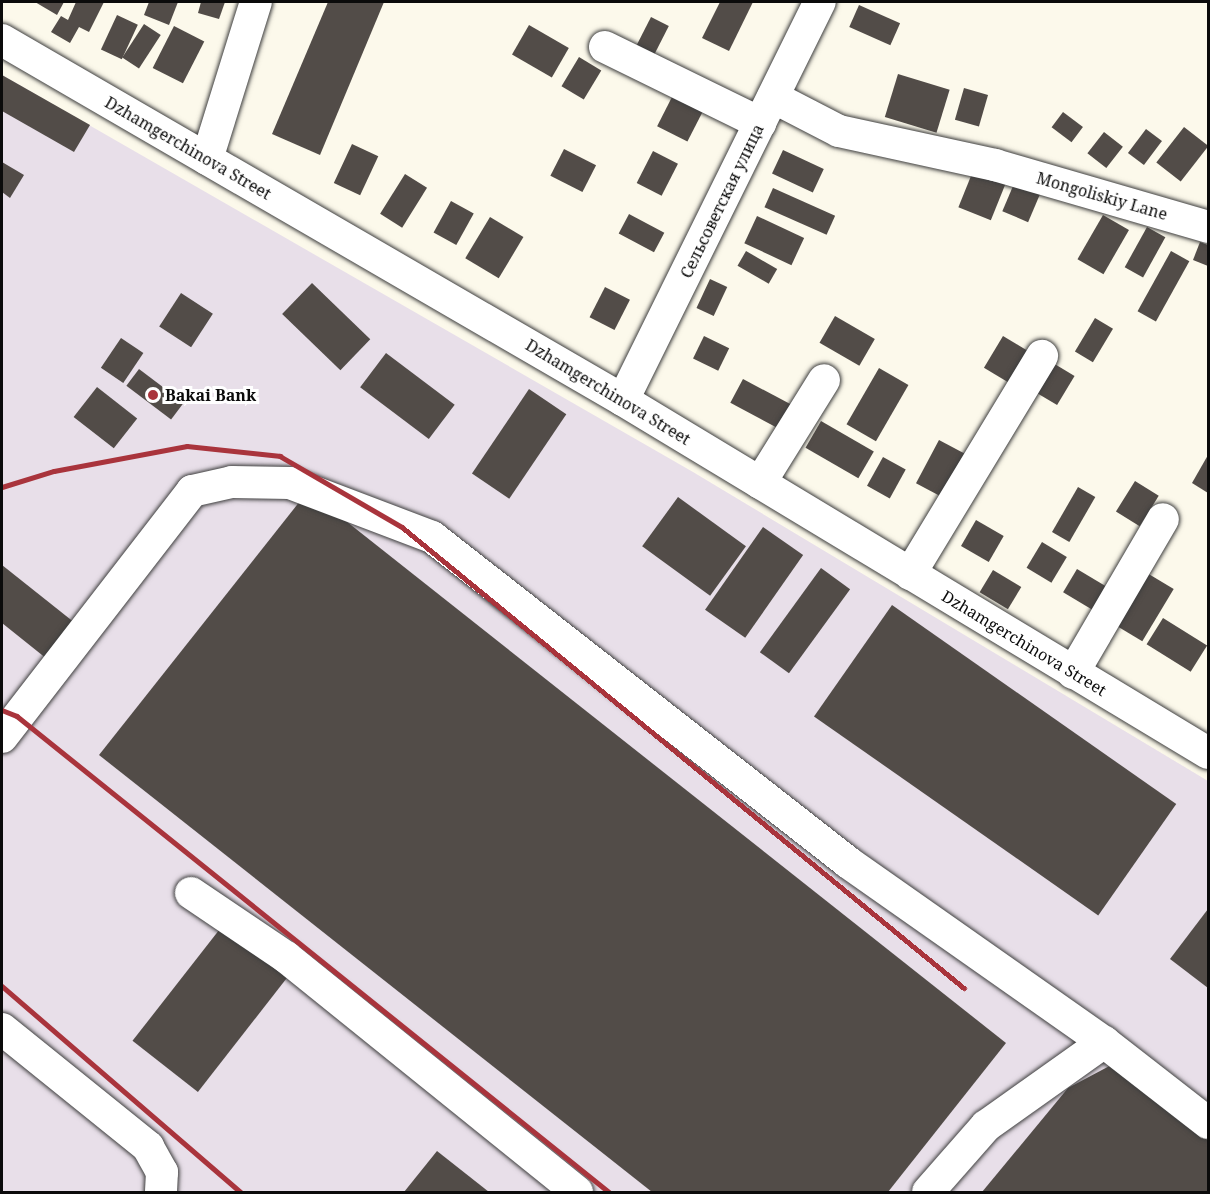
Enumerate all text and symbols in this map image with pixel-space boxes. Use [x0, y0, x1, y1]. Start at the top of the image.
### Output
street label: Dzhamgerchinova Street [102, 93, 274, 203]
street label: Сельсоветская улица [676, 121, 768, 281]
street label: Mongoliskiy Lane [1034, 168, 1170, 224]
street label: Dzhamgerchinova Street [522, 335, 694, 449]
place label: Bakai Bank [165, 385, 256, 405]
marker: Bakai Bank [146, 388, 160, 402]
street label: Dzhamgerchinova Street [938, 586, 1110, 700]

